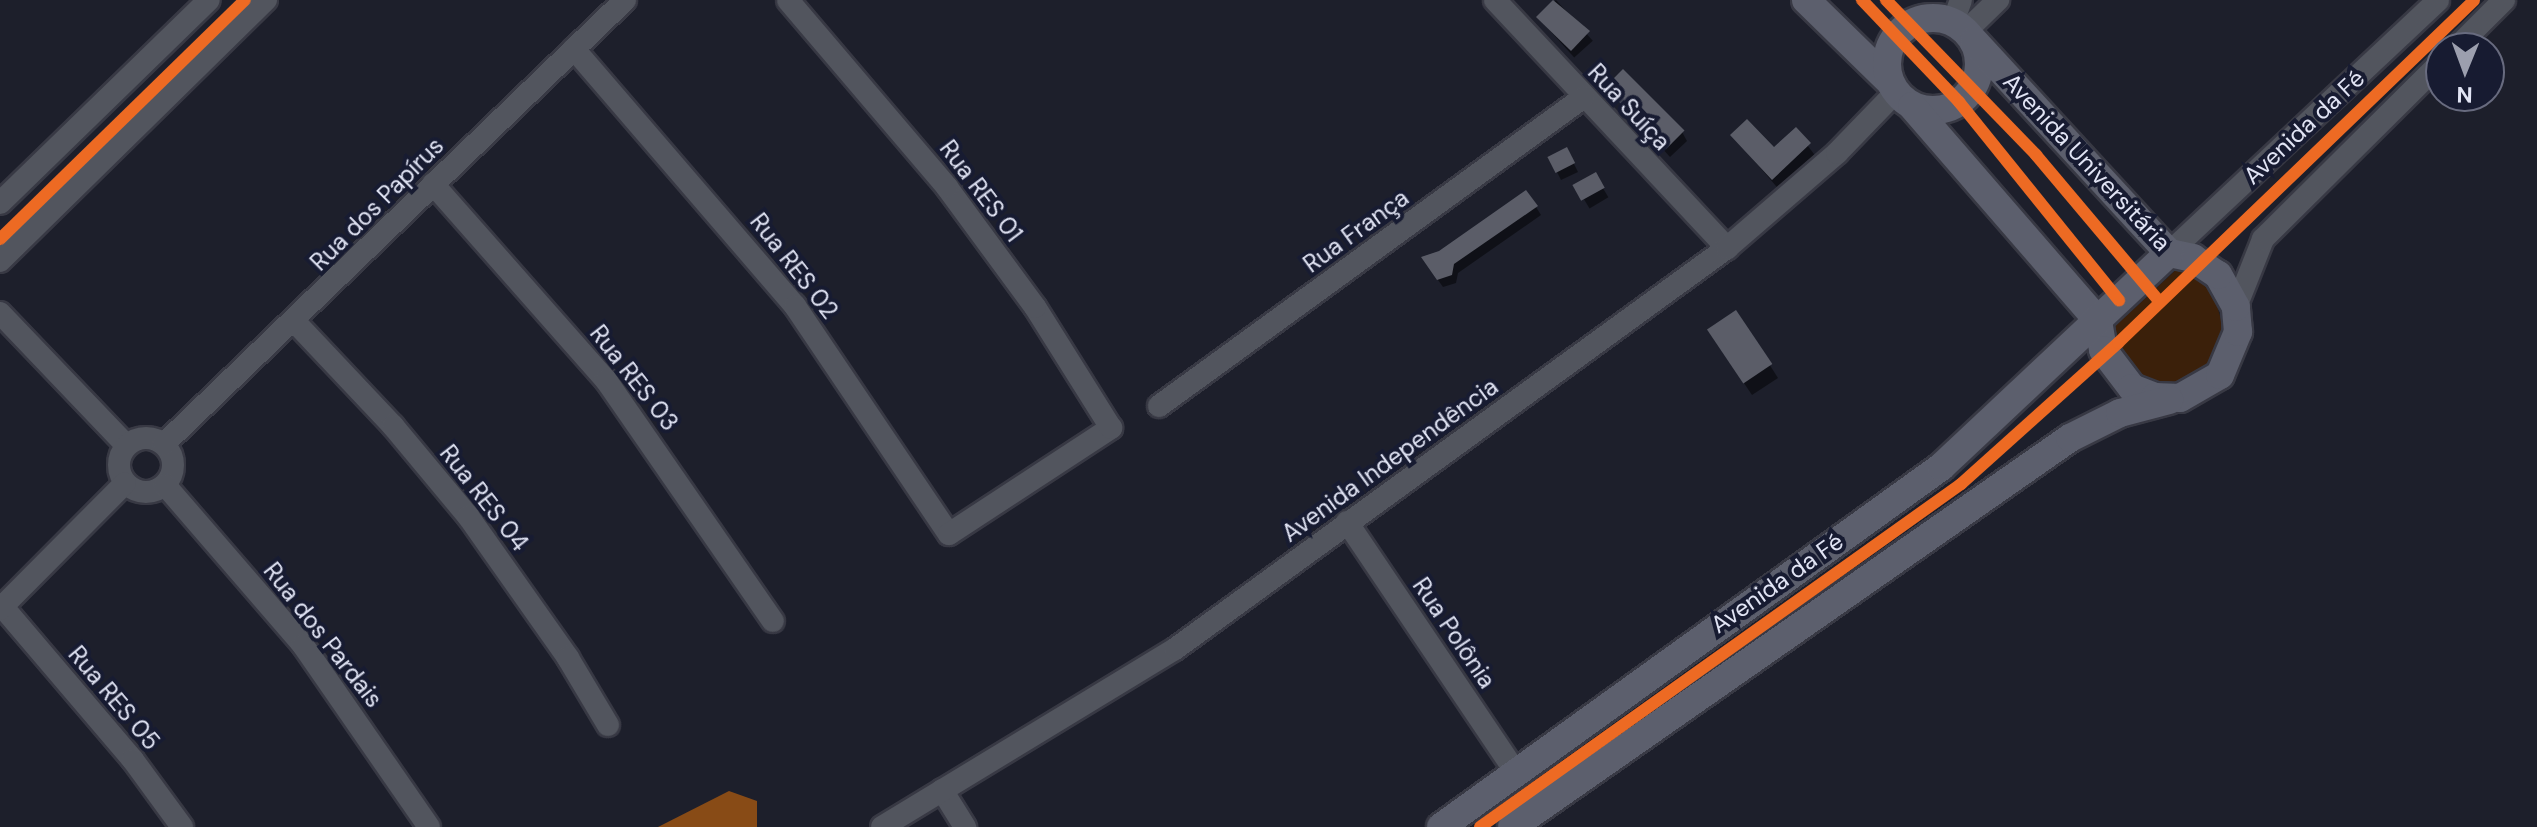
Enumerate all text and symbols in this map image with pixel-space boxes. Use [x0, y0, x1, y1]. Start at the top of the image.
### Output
north arrow [2425, 32, 2505, 112]
street label: Rua Suíça [1582, 58, 1676, 156]
street label: Avenida da Fé [2238, 64, 2370, 190]
street label: Avenida Universitária [1997, 67, 2177, 257]
text: N [2456, 80, 2473, 109]
street label: Rua dos Papírus [304, 131, 450, 277]
street label: Rua RES 01 [934, 135, 1028, 247]
street label: Rua França [1298, 183, 1414, 279]
street label: Rua RES 02 [744, 208, 844, 324]
street label: Rua RES 03 [584, 319, 684, 437]
street label: Avenida Independência [1276, 372, 1504, 548]
street label: Rua RES 04 [434, 439, 534, 557]
street label: Avenida da Fé [1705, 527, 1849, 639]
street label: Rua dos Pardais [257, 557, 389, 713]
street label: Rua Polônia [1407, 572, 1501, 694]
street label: Rua RES 05 [62, 640, 166, 756]

